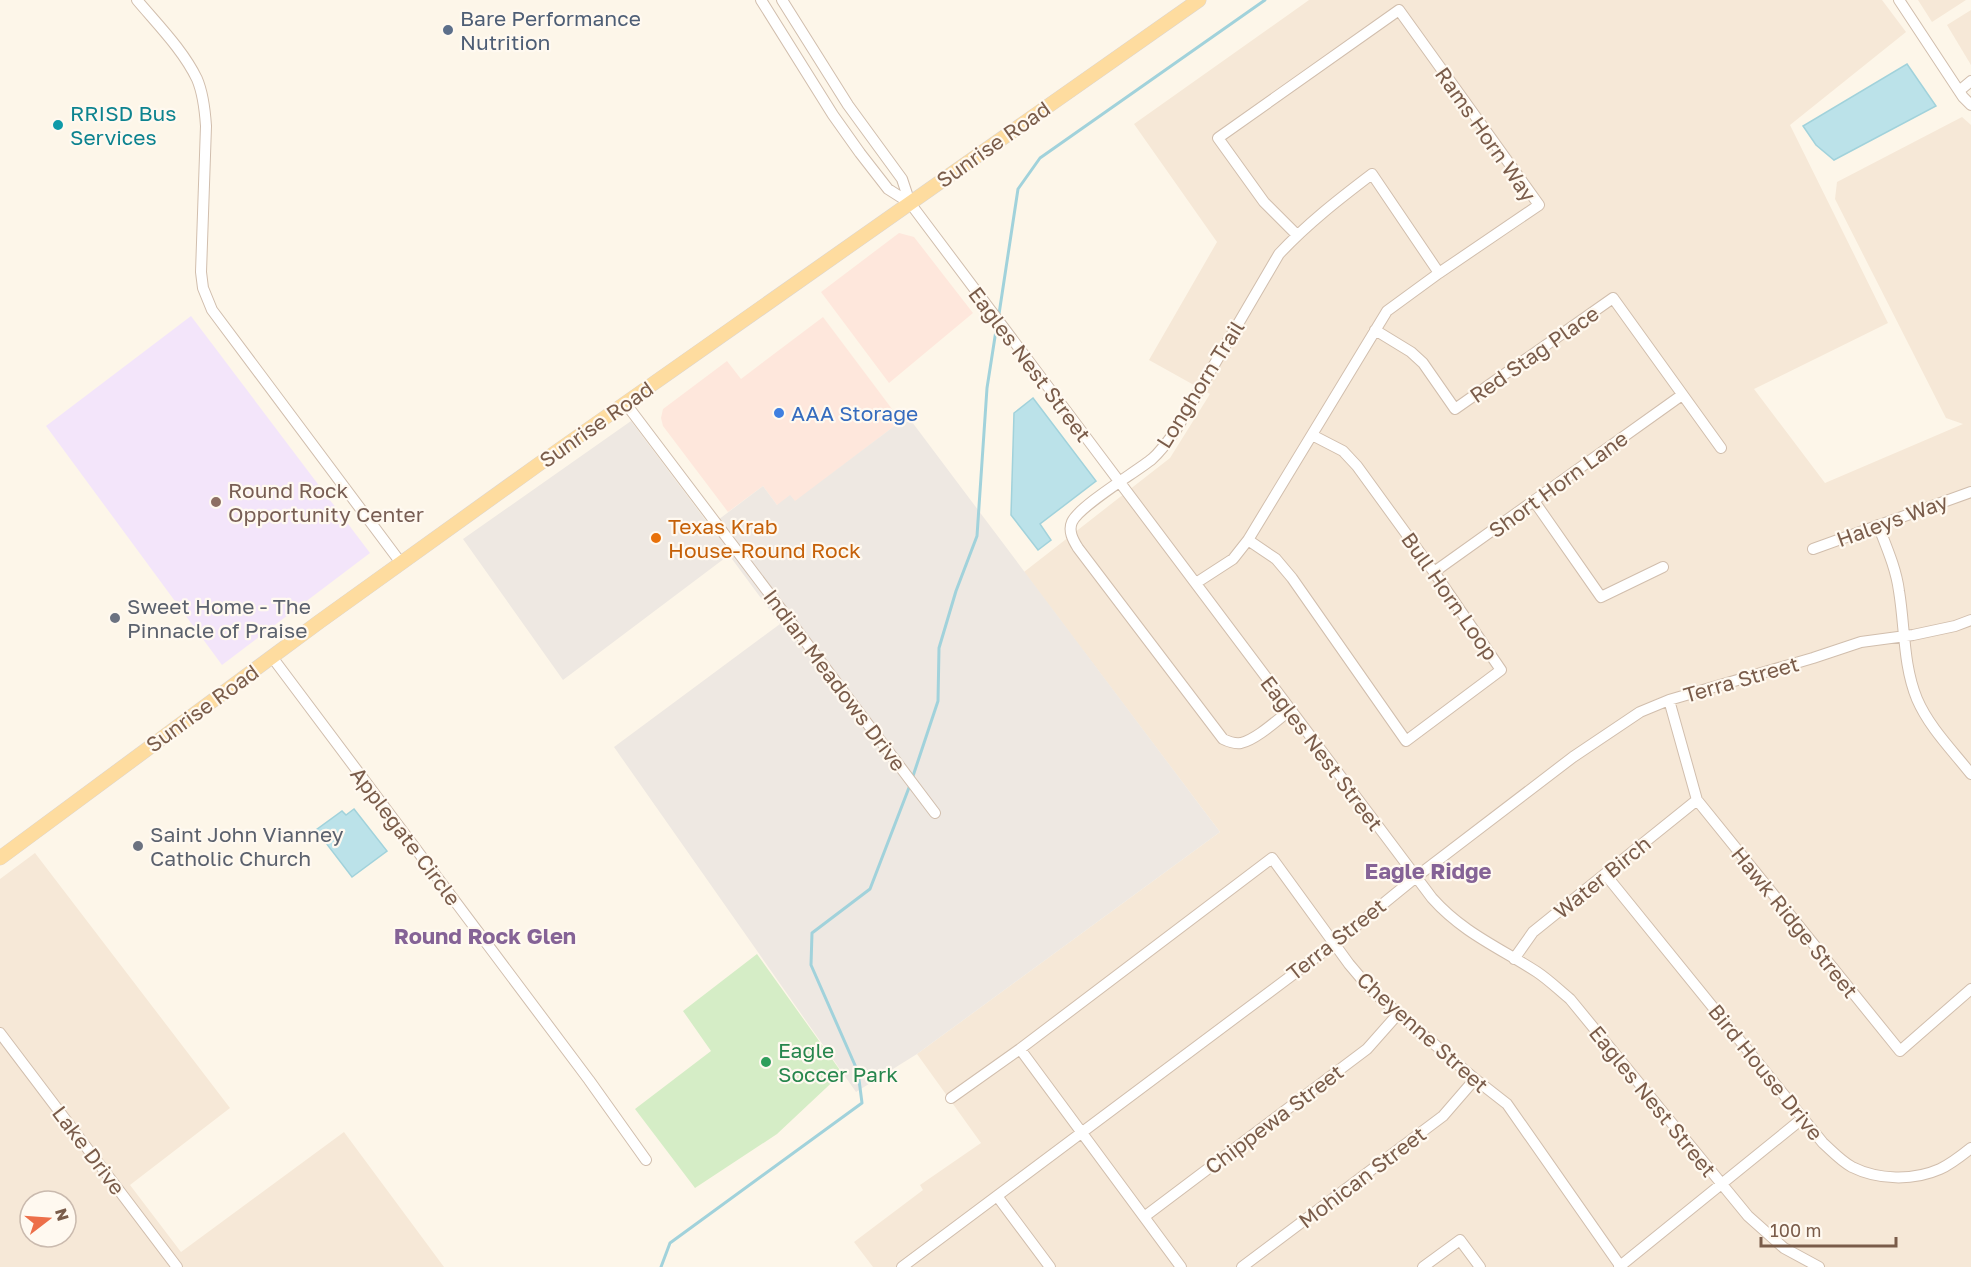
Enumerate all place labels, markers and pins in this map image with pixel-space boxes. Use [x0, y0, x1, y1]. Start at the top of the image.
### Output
place label: Bare Performance Nutrition [460, 5, 641, 55]
marker: Bare Performance Nutrition [441, 23, 455, 37]
place label: RRISD Bus Services [70, 100, 176, 150]
marker: RRISD Bus Services [51, 118, 65, 132]
place label: AAA Storage [791, 400, 918, 426]
marker: AAA Storage [772, 406, 786, 420]
place label: Round Rock Opportunity Center [228, 477, 424, 527]
marker: Round Rock Opportunity Center [209, 495, 223, 509]
place label: Texas Krab House-Round Rock [668, 513, 861, 563]
marker: Texas Krab House-Round Rock [649, 531, 663, 545]
place label: Sweet Home - The Pinnacle of Praise [127, 593, 311, 643]
marker: Sweet Home - The Pinnacle of Praise [108, 611, 122, 625]
place label: Saint John Vianney Catholic Church [150, 821, 344, 871]
marker: Saint John Vianney Catholic Church [131, 839, 145, 853]
place label: Eagle Soccer Park [778, 1037, 898, 1087]
marker: Eagle Soccer Park [759, 1055, 773, 1069]

